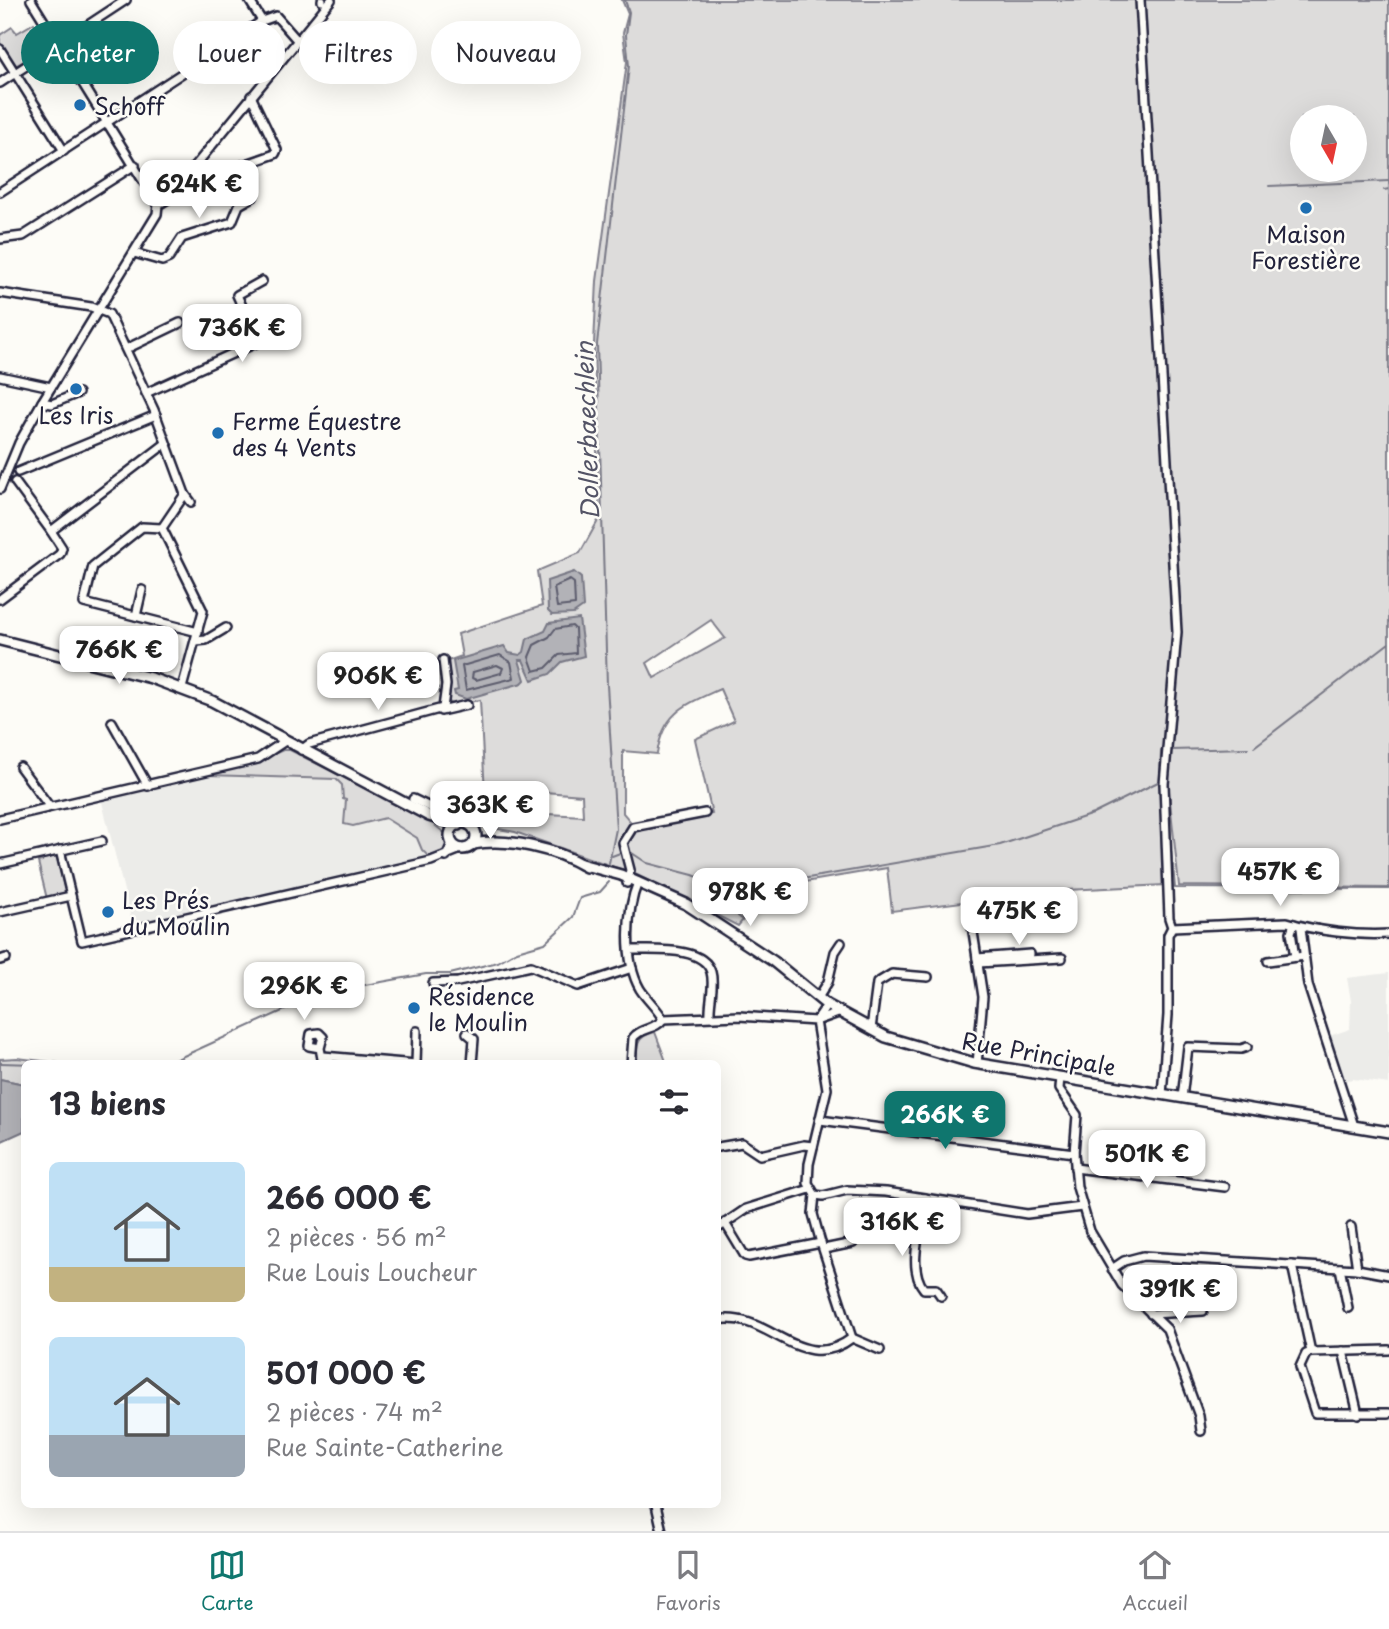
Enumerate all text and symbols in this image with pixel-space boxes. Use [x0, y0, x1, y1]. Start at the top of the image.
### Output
chip: Acheter [21, 21, 159, 84]
chip: Louer [173, 21, 285, 84]
chip: Filtres [299, 21, 417, 84]
chip: Nouveau [431, 21, 581, 84]
place label: Schoff [94, 88, 166, 123]
marker: Schoff [72, 97, 88, 113]
north arrow [1290, 105, 1367, 182]
map controls [1290, 105, 1367, 182]
pin: 624K € [142, 160, 256, 220]
text: 624K € [156, 165, 242, 200]
marker: Maison Forestière [1298, 200, 1314, 216]
place label: Maison Forestière [1251, 216, 1361, 277]
pin: 736K € [185, 304, 299, 364]
text: 736K € [198, 309, 286, 344]
water label: Dollerbaechlein [565, 340, 607, 521]
marker: Les Iris [68, 381, 84, 397]
place label: Les Iris [38, 397, 114, 432]
place label: Ferme Équestre des 4 Vents [232, 403, 402, 464]
marker: Ferme Équestre des 4 Vents [210, 425, 226, 441]
pin: 766K € [62, 626, 176, 686]
text: 766K € [75, 631, 163, 666]
pin: 906K € [321, 652, 435, 712]
text: 906K € [333, 657, 423, 692]
pin: 363K € [433, 782, 547, 841]
text: 363K € [446, 786, 534, 821]
pin: 457K € [1223, 848, 1337, 908]
text: 457K € [1237, 853, 1323, 888]
pin: 978K € [693, 869, 807, 928]
text: 978K € [708, 873, 792, 908]
place label: Les Prés du Moulin [122, 882, 230, 943]
pin: 475K € [962, 888, 1076, 947]
text: 475K € [977, 892, 1061, 927]
marker: Les Prés du Moulin [100, 904, 116, 920]
pin: 296K € [247, 962, 361, 1022]
text: 296K € [260, 967, 348, 1002]
place label: Résidence le Moulin [428, 978, 535, 1039]
marker: Résidence le Moulin [406, 1000, 422, 1016]
street label: Rue Principale [959, 1022, 1119, 1084]
text: 13 biens [49, 1080, 166, 1125]
icon: filters [655, 1083, 693, 1121]
pin: 266K € [888, 1092, 1002, 1151]
text: 266K € [900, 1096, 990, 1131]
pin: 501K € [1090, 1130, 1204, 1190]
text: 501K € [1105, 1135, 1190, 1170]
text: 266 000 € [266, 1174, 432, 1219]
icon: home [105, 1190, 189, 1274]
pin: 316K € [845, 1198, 959, 1258]
text: 316K € [860, 1203, 944, 1238]
text: 2 pièces · 56 m² [266, 1219, 447, 1254]
text: Rue Louis Loucheur [266, 1254, 477, 1289]
pin: 391K € [1123, 1266, 1237, 1325]
text: 391K € [1139, 1270, 1221, 1305]
text: 501 000 € [266, 1349, 426, 1394]
icon: home [105, 1365, 189, 1449]
text: 2 pièces · 74 m² [266, 1394, 443, 1429]
text: Rue Sainte-Catherine [266, 1429, 504, 1464]
tab: Carte [201, 1546, 254, 1616]
tab: Favoris [655, 1546, 721, 1616]
tab: Accueil [1123, 1546, 1188, 1616]

